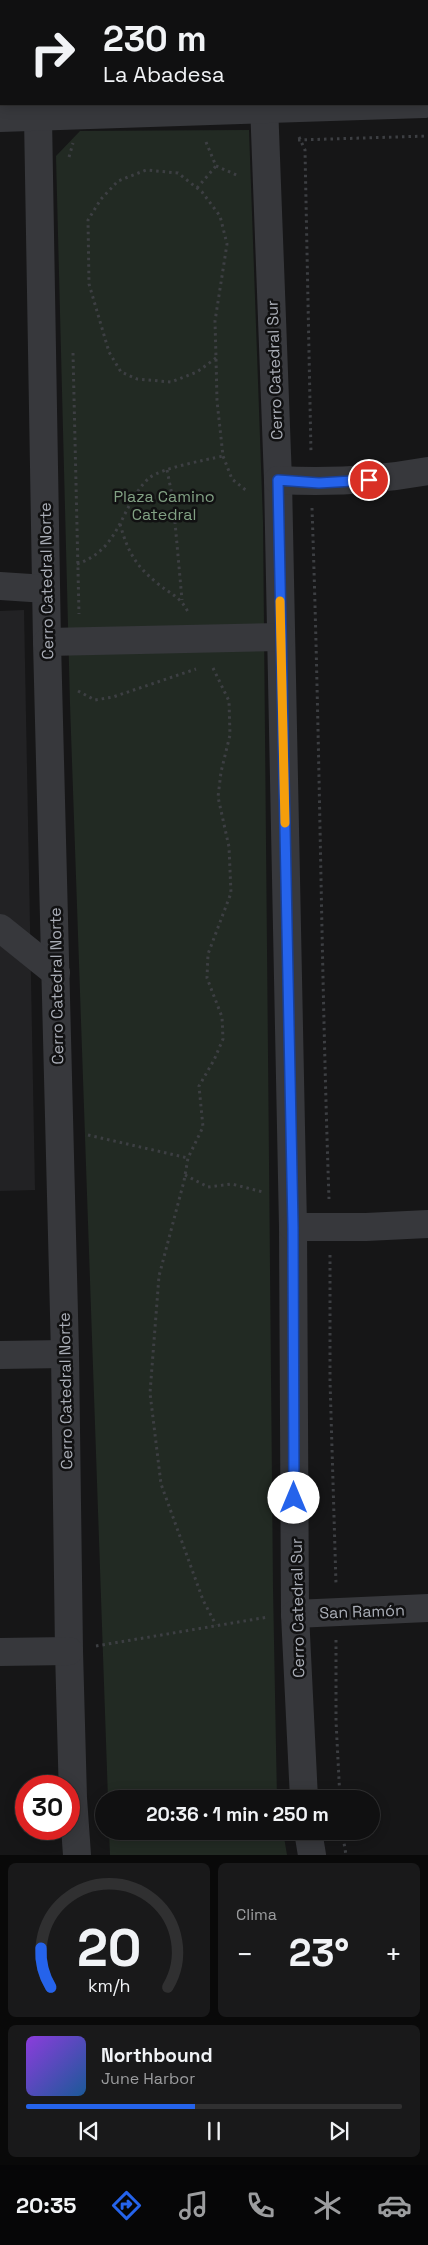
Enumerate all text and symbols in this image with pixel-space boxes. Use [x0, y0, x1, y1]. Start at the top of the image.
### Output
text: 230 m [103, 17, 207, 61]
icon: right [20, 20, 85, 85]
text: La Abadesa [103, 60, 225, 88]
street label: Cerro Catedral Sur [262, 300, 287, 440]
pin [348, 459, 390, 501]
icon: arrive [355, 466, 383, 494]
park label: Plaza Camino Catedral [113, 486, 215, 525]
street label: Cerro Catedral Norte [35, 502, 58, 660]
street label: Cerro Catedral Norte [45, 907, 68, 1065]
street label: Cerro Catedral Norte [54, 1312, 77, 1470]
position arrow [267, 1471, 319, 1523]
street label: Cerro Catedral Sur [286, 1538, 309, 1678]
street label: San Ramón [319, 1600, 405, 1623]
speed limit sign: 30 [15, 1775, 80, 1840]
text: 20:36 · 1 min · 250 m [146, 1802, 329, 1827]
text: Clima [236, 1904, 277, 1925]
text: 20 [77, 1915, 141, 1981]
text: 23° [289, 1929, 349, 1977]
text: − [236, 1936, 253, 1972]
text: + [385, 1936, 402, 1972]
text: km/h [88, 1974, 130, 1997]
text: Northbound [101, 2043, 213, 2068]
text: June Harbor [101, 2068, 195, 2089]
icon: previous [75, 2117, 103, 2145]
icon: pause [200, 2117, 228, 2145]
icon: next [325, 2117, 353, 2145]
icon: directions [109, 2188, 144, 2223]
icon: music [176, 2188, 211, 2223]
icon: phone [243, 2188, 278, 2223]
icon: climate [310, 2188, 345, 2223]
icon: car [377, 2188, 412, 2223]
text: 20:35 [16, 2191, 77, 2219]

